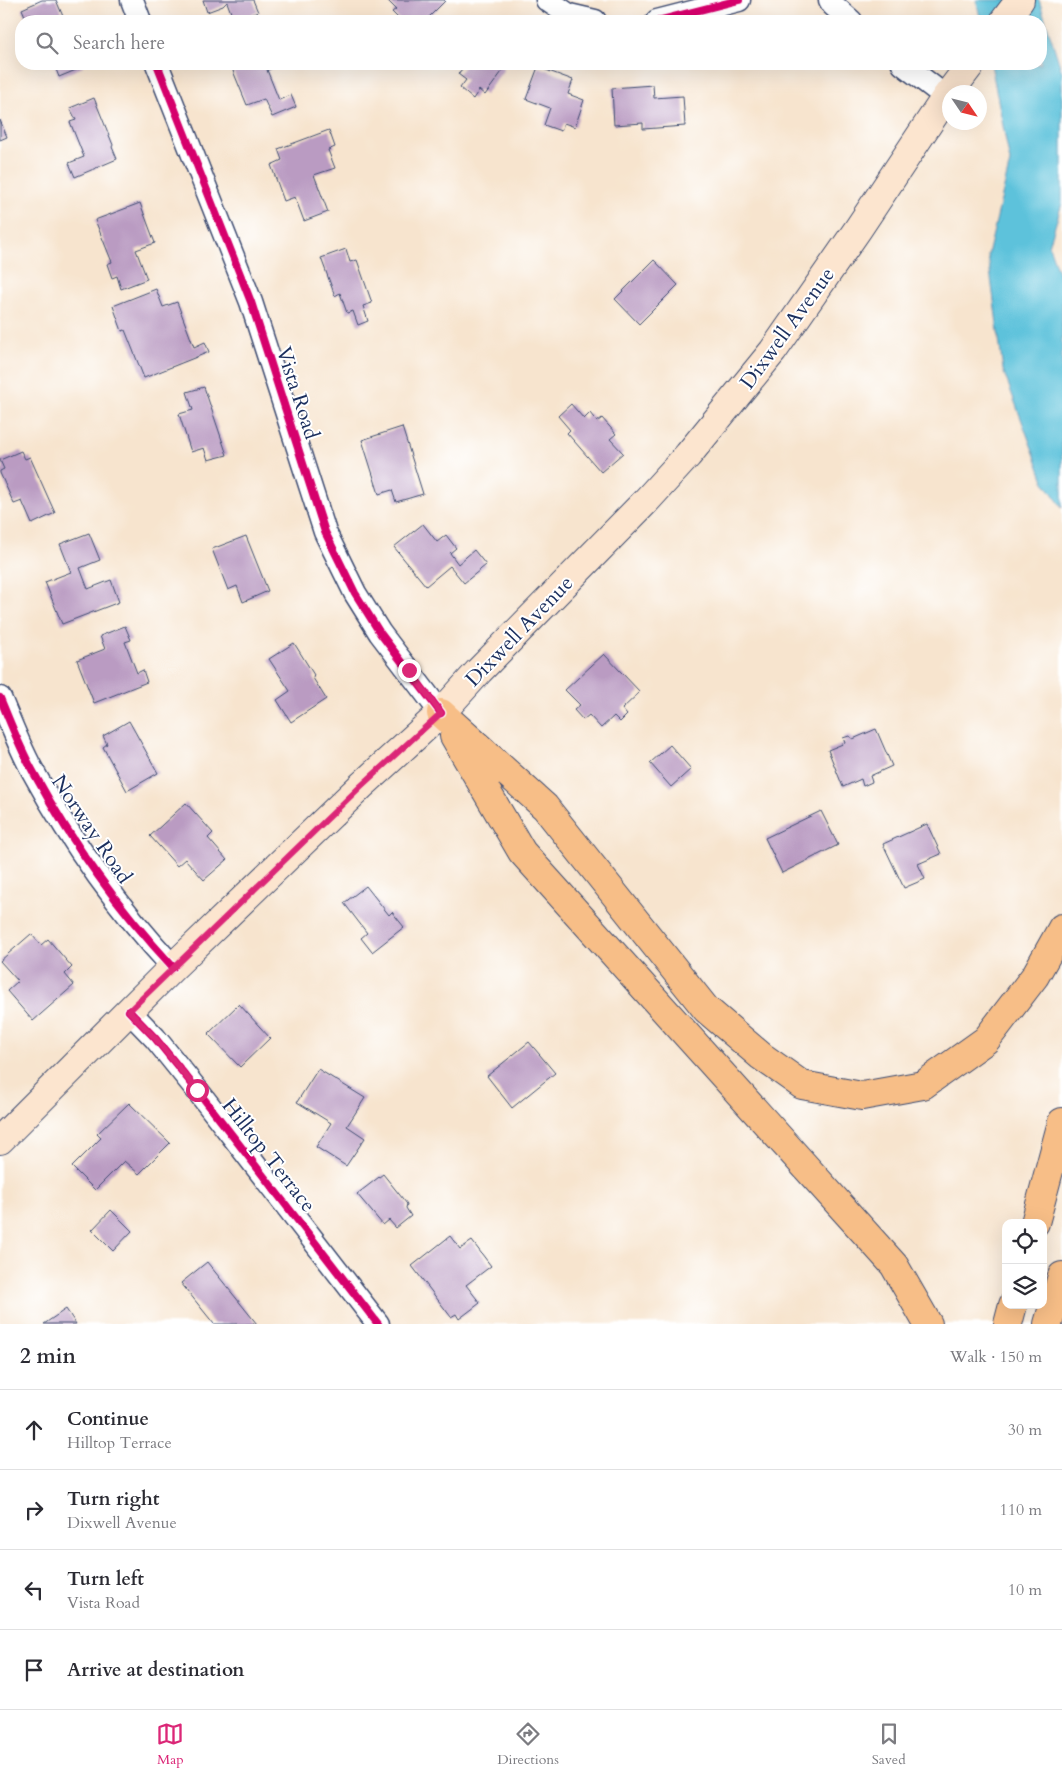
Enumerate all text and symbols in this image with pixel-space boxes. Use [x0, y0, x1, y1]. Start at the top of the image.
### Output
search box [15, 15, 1047, 70]
icon: search [33, 29, 61, 57]
text: Search here [73, 30, 165, 56]
north arrow [942, 85, 987, 130]
street label: Dixwell Avenue [733, 261, 842, 395]
street label: Vista Road [269, 343, 326, 443]
street label: Dixwell Avenue [459, 569, 580, 693]
route end [398, 659, 421, 682]
street label: Norway Road [44, 769, 139, 890]
route start [186, 1079, 209, 1102]
street label: Hilltop Terrace [215, 1092, 322, 1218]
map controls [1002, 1219, 1047, 1309]
button: locate [1002, 1219, 1047, 1264]
button: layers [1002, 1264, 1047, 1309]
text: 2 min [20, 1342, 76, 1371]
text: Walk · 150 m [950, 1346, 1042, 1368]
text: Continue [67, 1406, 149, 1432]
icon: ahead [20, 1416, 48, 1444]
text: 30 m [1008, 1419, 1042, 1441]
text: Hilltop Terrace [67, 1432, 172, 1454]
text: Turn right [67, 1486, 159, 1512]
icon: right [20, 1496, 48, 1524]
text: 110 m [1000, 1499, 1042, 1521]
text: Dixwell Avenue [67, 1512, 177, 1534]
text: Turn left [67, 1566, 144, 1592]
icon: left [20, 1576, 48, 1604]
text: 10 m [1008, 1579, 1042, 1601]
text: Vista Road [67, 1592, 140, 1614]
icon: arrive [20, 1656, 48, 1684]
text: Arrive at destination [67, 1657, 244, 1683]
tab: Map [156, 1720, 184, 1769]
tab: Directions [497, 1720, 559, 1769]
tab: Saved [872, 1720, 906, 1769]

